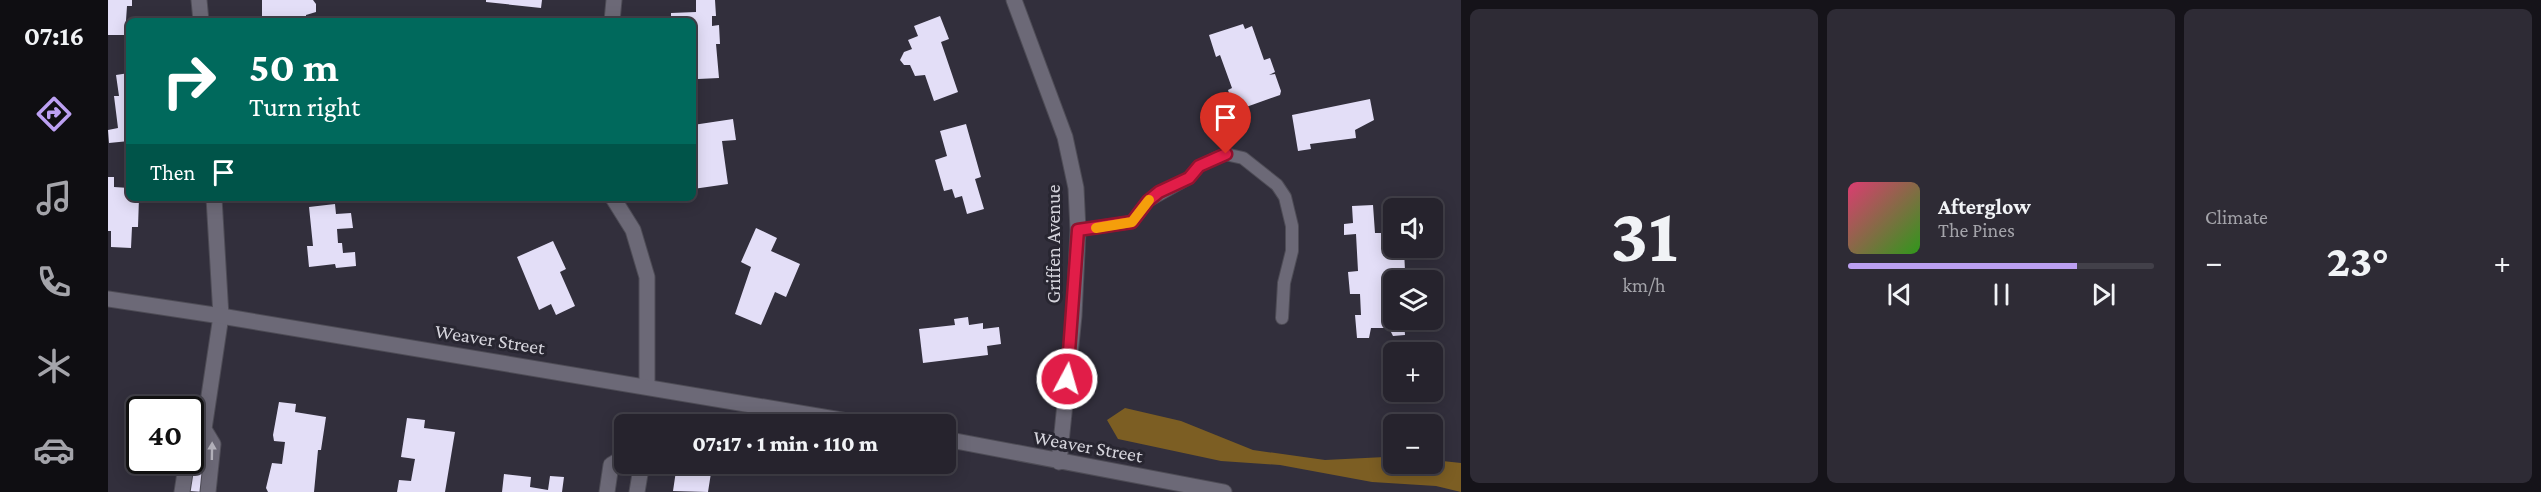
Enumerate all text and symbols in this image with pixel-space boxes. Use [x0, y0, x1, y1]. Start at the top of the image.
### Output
text: 07:16 [24, 21, 84, 51]
icon: right [150, 42, 228, 120]
text: 50 m [249, 43, 339, 90]
text: Turn right [249, 92, 360, 122]
pin [1200, 92, 1251, 154]
icon: directions [33, 93, 75, 135]
icon: arrive [1209, 101, 1242, 134]
icon: arrive [207, 156, 240, 189]
text: Then [150, 160, 195, 185]
icon: music [33, 177, 75, 219]
street label: Griffen Avenue [1042, 184, 1064, 303]
text: 31 [1610, 191, 1678, 278]
text: Afterglow [1938, 194, 2031, 219]
map controls [1383, 198, 1443, 474]
button: sound [1383, 198, 1443, 258]
text: Climate [2205, 206, 2268, 228]
text: The Pines [1938, 219, 2015, 241]
text: 23° [2327, 236, 2389, 286]
text: − [2205, 243, 2222, 280]
text: + [2494, 243, 2511, 280]
icon: phone [33, 261, 75, 303]
button: layers [1383, 270, 1443, 330]
text: km/h [1622, 274, 1666, 296]
icon: previous [1883, 278, 1916, 311]
icon: pause [1985, 278, 2018, 311]
icon: next [2087, 278, 2120, 311]
street label: Weaver Street [433, 319, 547, 359]
button: + [1383, 342, 1443, 402]
icon: climate [33, 345, 75, 387]
position arrow [1035, 347, 1099, 411]
speed limit sign: 40 [126, 396, 204, 474]
button: − [1383, 414, 1443, 474]
street label: Weaver Street [1031, 426, 1145, 467]
icon: car [33, 429, 75, 471]
text: 07:17 · 1 min · 110 m [692, 431, 878, 456]
one-way arrow [207, 441, 216, 460]

